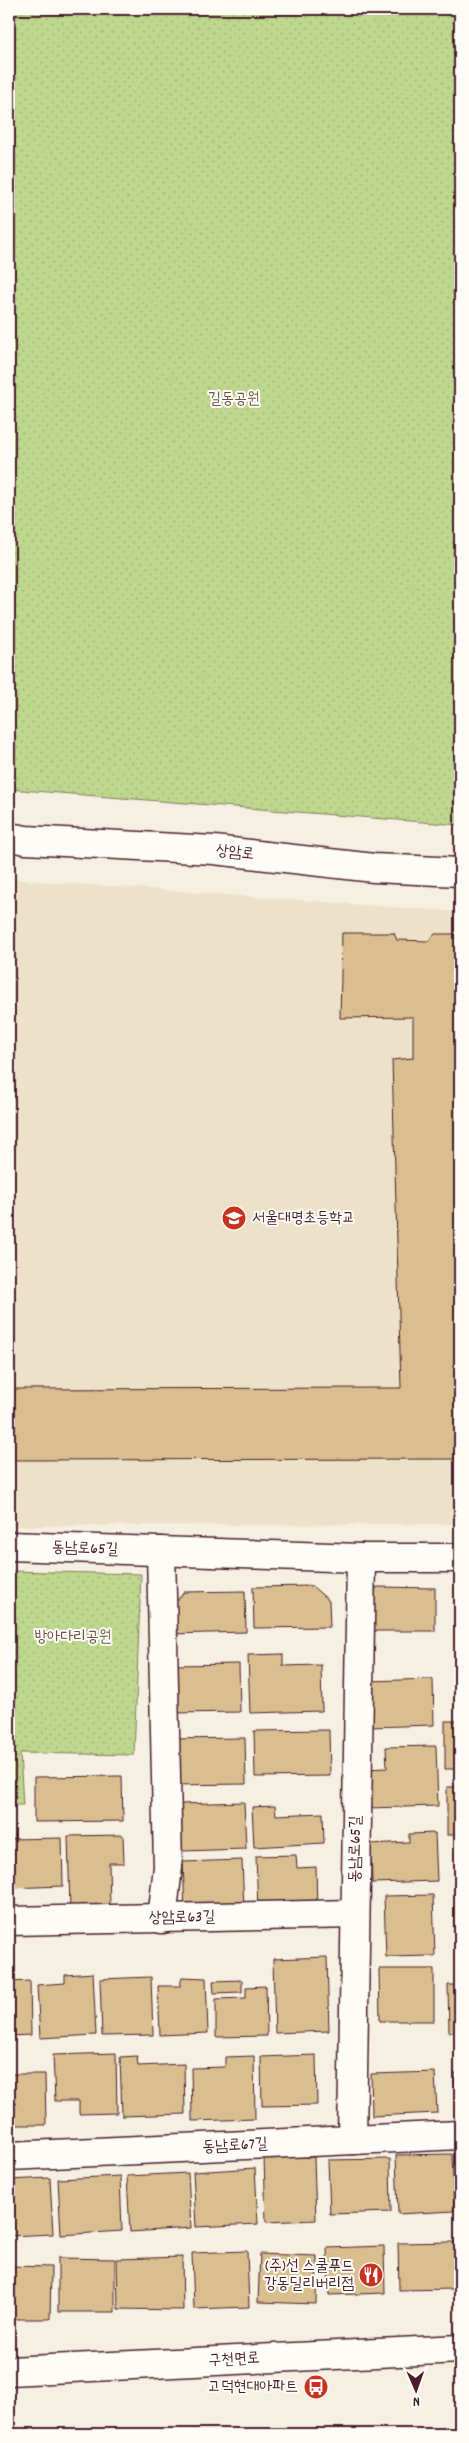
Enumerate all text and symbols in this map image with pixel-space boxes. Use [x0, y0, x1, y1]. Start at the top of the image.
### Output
park label: 길동공원 [208, 388, 260, 411]
street label: 상암로 [215, 840, 255, 866]
school or university icon: 서울대명초등학교 [221, 1205, 247, 1231]
place label: 서울대명초등학교 [252, 1207, 355, 1230]
street label: 동남로65길 [51, 1536, 119, 1562]
park label: 방아다리공원 [34, 1626, 112, 1649]
street label: 동남로65길 [344, 1815, 368, 1883]
street label: 상암로63길 [149, 1906, 216, 1930]
street label: 동남로67길 [202, 2133, 268, 2159]
place label: (주)선 스쿨푸드 강동딜리버리점 [264, 2255, 354, 2296]
restaurant icon: (주)선 스쿨푸드 강동딜리버리점 [358, 2262, 384, 2288]
street label: 구천면로 [208, 2347, 260, 2373]
north arrow [392, 2366, 442, 2416]
bus stop icon: 고덕현대아파트 [303, 2374, 329, 2400]
place label: 고덕현대아파트 [208, 2376, 298, 2399]
text: N [412, 2391, 420, 2411]

